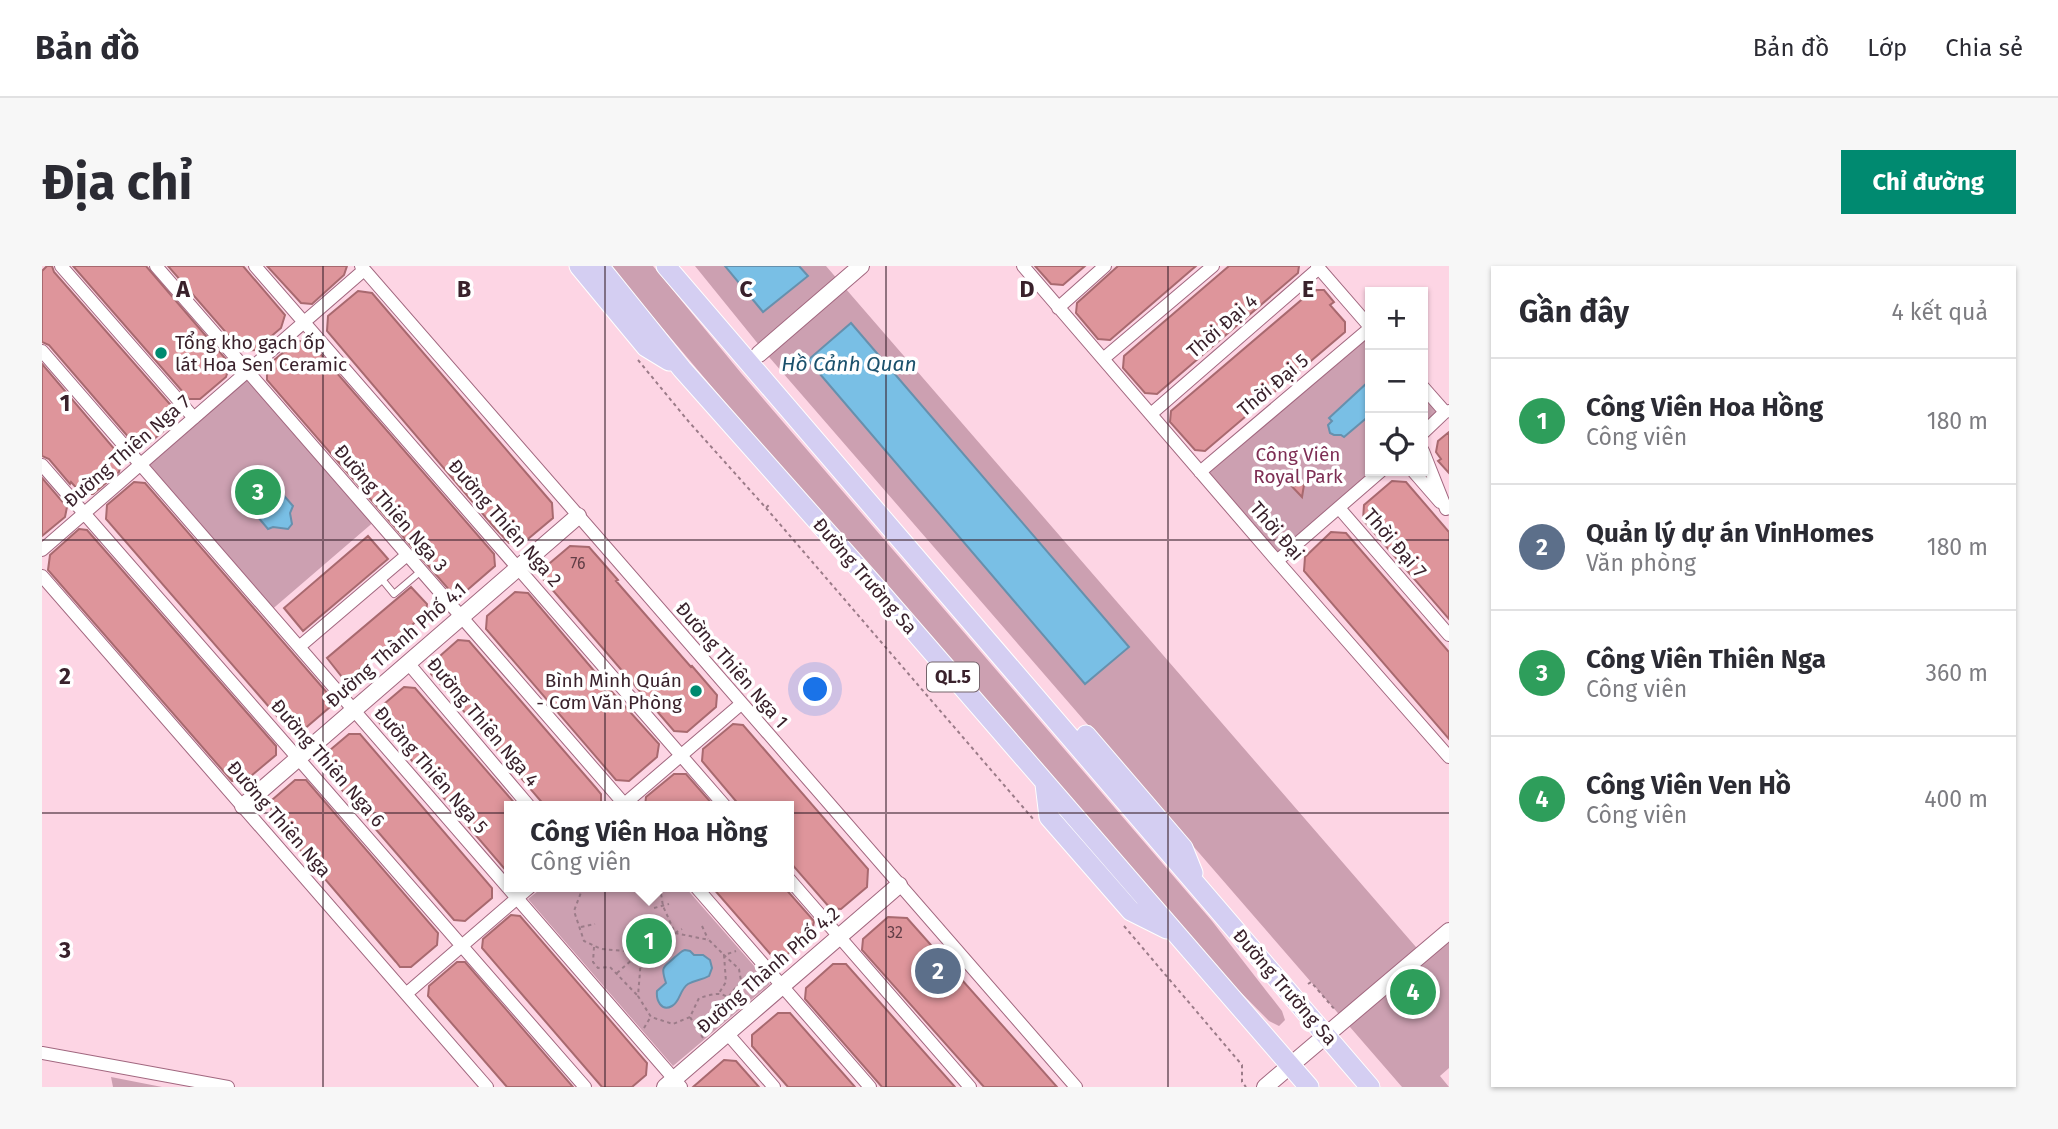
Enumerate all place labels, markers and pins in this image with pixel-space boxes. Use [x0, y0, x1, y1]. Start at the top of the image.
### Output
place label: Tổng kho gạch ốp lát Hoa Sen Ceramic [175, 331, 347, 376]
marker: Tổng kho gạch ốp lát Hoa Sen Ceramic [153, 345, 169, 361]
pin: 3 [235, 466, 281, 518]
place label: Bình Minh Quán - Cơm Văn Phòng [536, 669, 682, 714]
marker: Bình Minh Quán - Cơm Văn Phòng [688, 683, 704, 699]
pin: 1 [626, 915, 672, 967]
pin: 2 [915, 945, 961, 997]
pin: 4 [1390, 966, 1436, 1018]

